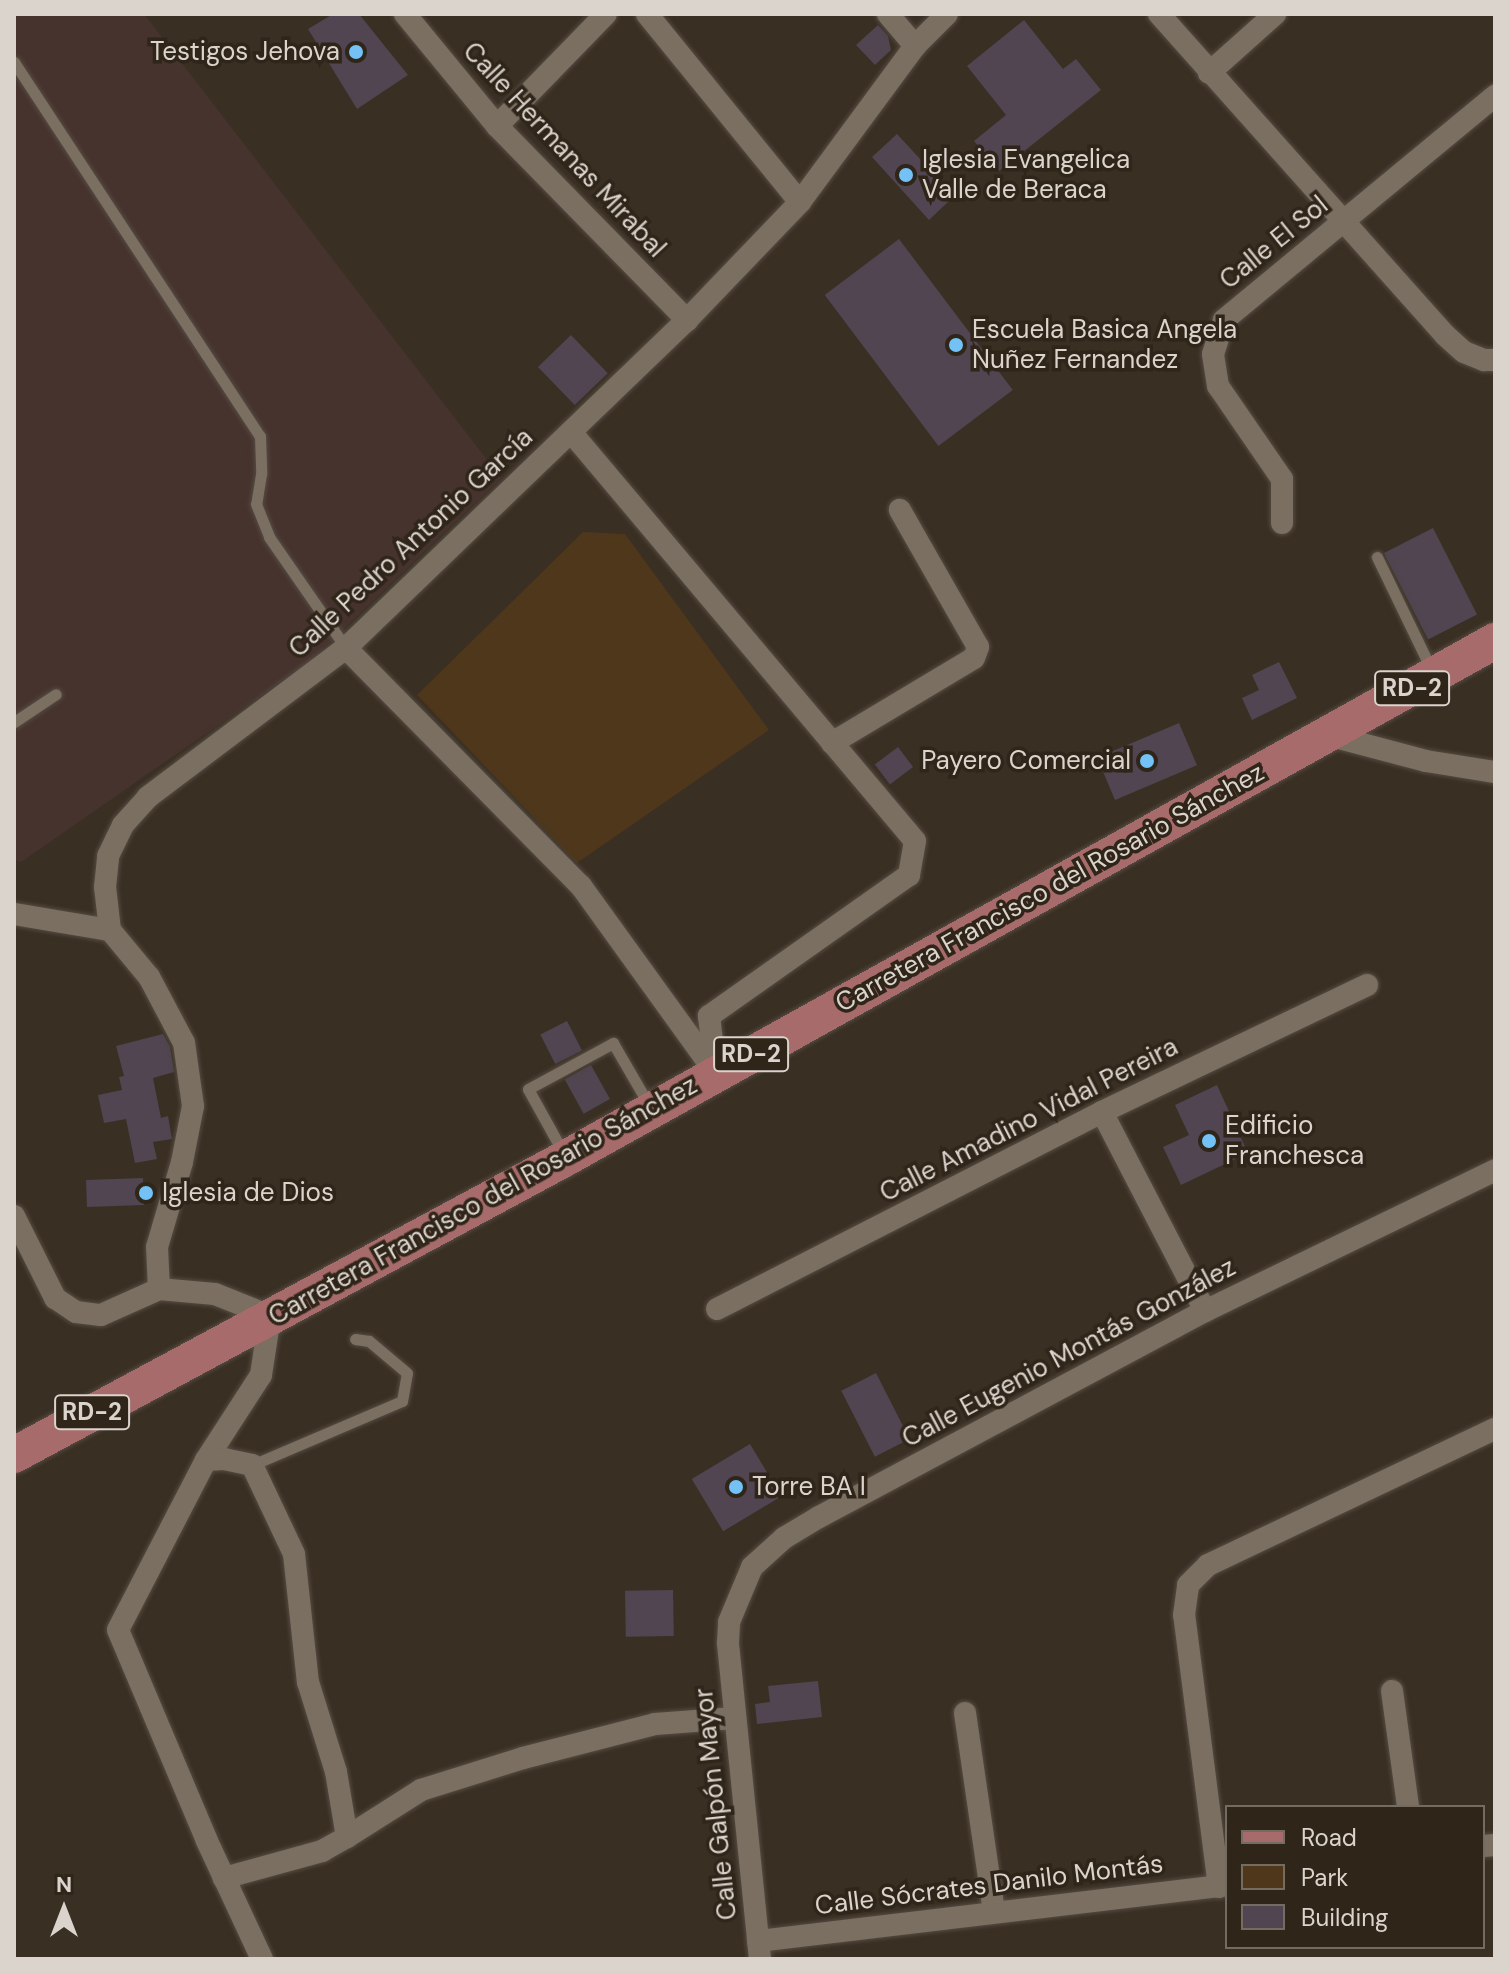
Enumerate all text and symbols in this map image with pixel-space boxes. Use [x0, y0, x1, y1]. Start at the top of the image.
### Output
place label: Testigos Jehova [150, 36, 340, 68]
street label: Calle Hermanas Mirabal [456, 36, 672, 264]
marker: Testigos Jehova [347, 43, 365, 61]
place label: Iglesia Evangelica Valle de Beraca [922, 144, 1130, 206]
marker: Iglesia Evangelica Valle de Beraca [897, 166, 915, 184]
street label: Calle El Sol [1214, 190, 1334, 296]
place label: Escuela Basica Angela Nuñez Fernandez [972, 314, 1237, 376]
marker: Escuela Basica Angela Nuñez Fernandez [947, 336, 965, 354]
street label: Calle Pedro Antonio García [283, 422, 539, 664]
road number: RD-2 [1374, 668, 1450, 708]
place label: Payero Comercial [921, 745, 1131, 777]
marker: Payero Comercial [1138, 752, 1156, 770]
street label: Carretera Francisco del Rosario Sánchez [830, 757, 1270, 1019]
street label: Calle Amadino Vidal Pereira [875, 1031, 1183, 1209]
road number: RD-2 [713, 1034, 789, 1074]
street label: Carretera Francisco del Rosario Sánchez [263, 1070, 703, 1332]
place label: Edificio Franchesca [1225, 1110, 1364, 1172]
marker: Edificio Franchesca [1200, 1132, 1218, 1150]
place label: Iglesia de Dios [162, 1177, 334, 1209]
marker: Iglesia de Dios [137, 1184, 155, 1202]
street label: Calle Eugenio Montás González [897, 1252, 1241, 1454]
road number: RD-2 [54, 1392, 130, 1432]
place label: Torre BA I [752, 1471, 866, 1503]
marker: Torre BA I [727, 1478, 745, 1496]
street label: Calle Galpón Mayor [688, 1686, 744, 1922]
legend [1225, 1805, 1485, 1949]
text: Road [1301, 1822, 1357, 1853]
street label: Calle Sócrates Danilo Montás [813, 1848, 1165, 1922]
text: Park [1301, 1862, 1348, 1893]
north arrow [24, 1869, 104, 1949]
text: N [56, 1870, 72, 1899]
text: Building [1301, 1902, 1388, 1933]

